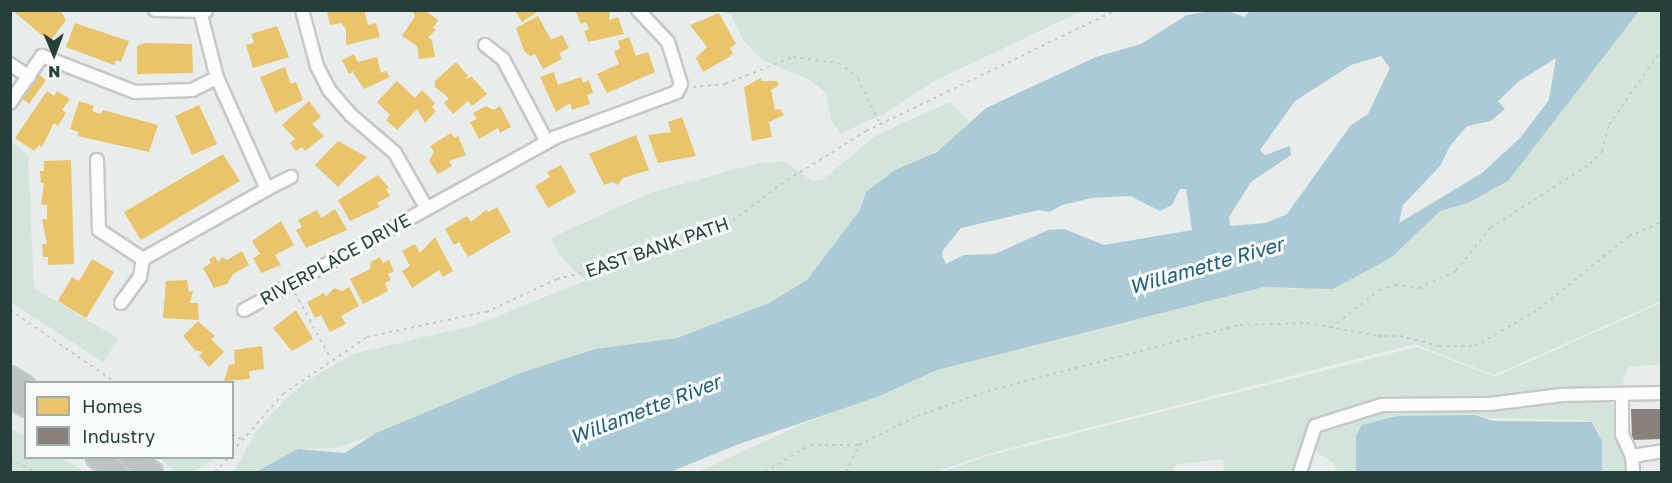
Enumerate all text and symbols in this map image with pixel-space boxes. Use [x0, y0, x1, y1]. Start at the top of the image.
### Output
north arrow [24, 24, 84, 84]
text: N [48, 62, 61, 82]
street label: RIVERPLACE DRIVE [256, 209, 414, 309]
street label: EAST BANK PATH [583, 212, 731, 282]
water label: Willamette River [1126, 231, 1286, 299]
water label: Willamette River [566, 369, 724, 449]
legend [24, 381, 234, 459]
text: Homes [82, 395, 142, 417]
text: Industry [82, 425, 155, 447]

